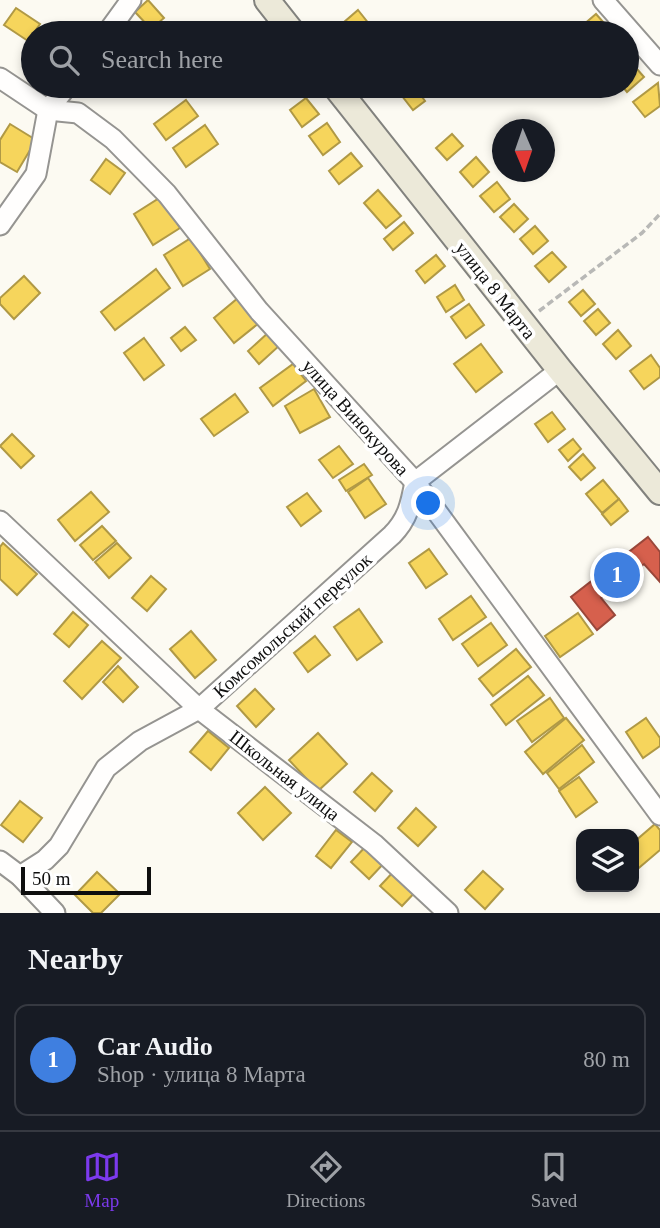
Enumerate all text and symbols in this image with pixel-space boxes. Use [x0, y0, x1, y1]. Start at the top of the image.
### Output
search box [21, 21, 639, 98]
icon: search [45, 41, 83, 79]
text: Search here [101, 45, 223, 74]
north arrow [492, 119, 555, 182]
street label: улица 8 Марта [451, 238, 540, 343]
street label: улица Винокурова [298, 355, 414, 480]
your location [411, 486, 445, 520]
street label: Комсомольский переулок [209, 548, 376, 702]
pin: 1 [594, 549, 640, 601]
street label: Школьная улица [225, 726, 344, 825]
map controls [576, 829, 639, 892]
button: layers [576, 829, 639, 892]
scale bar [21, 864, 150, 896]
text: 50 m [32, 868, 71, 889]
text: Nearby [28, 942, 123, 975]
text: Car Audio [97, 1032, 213, 1061]
text: 1 [47, 1047, 59, 1072]
text: 80 m [583, 1047, 630, 1072]
text: Shop · улица 8 Марта [97, 1062, 306, 1087]
tab: Map [83, 1148, 121, 1212]
tab: Directions [286, 1148, 365, 1212]
tab: Saved [531, 1148, 577, 1212]

